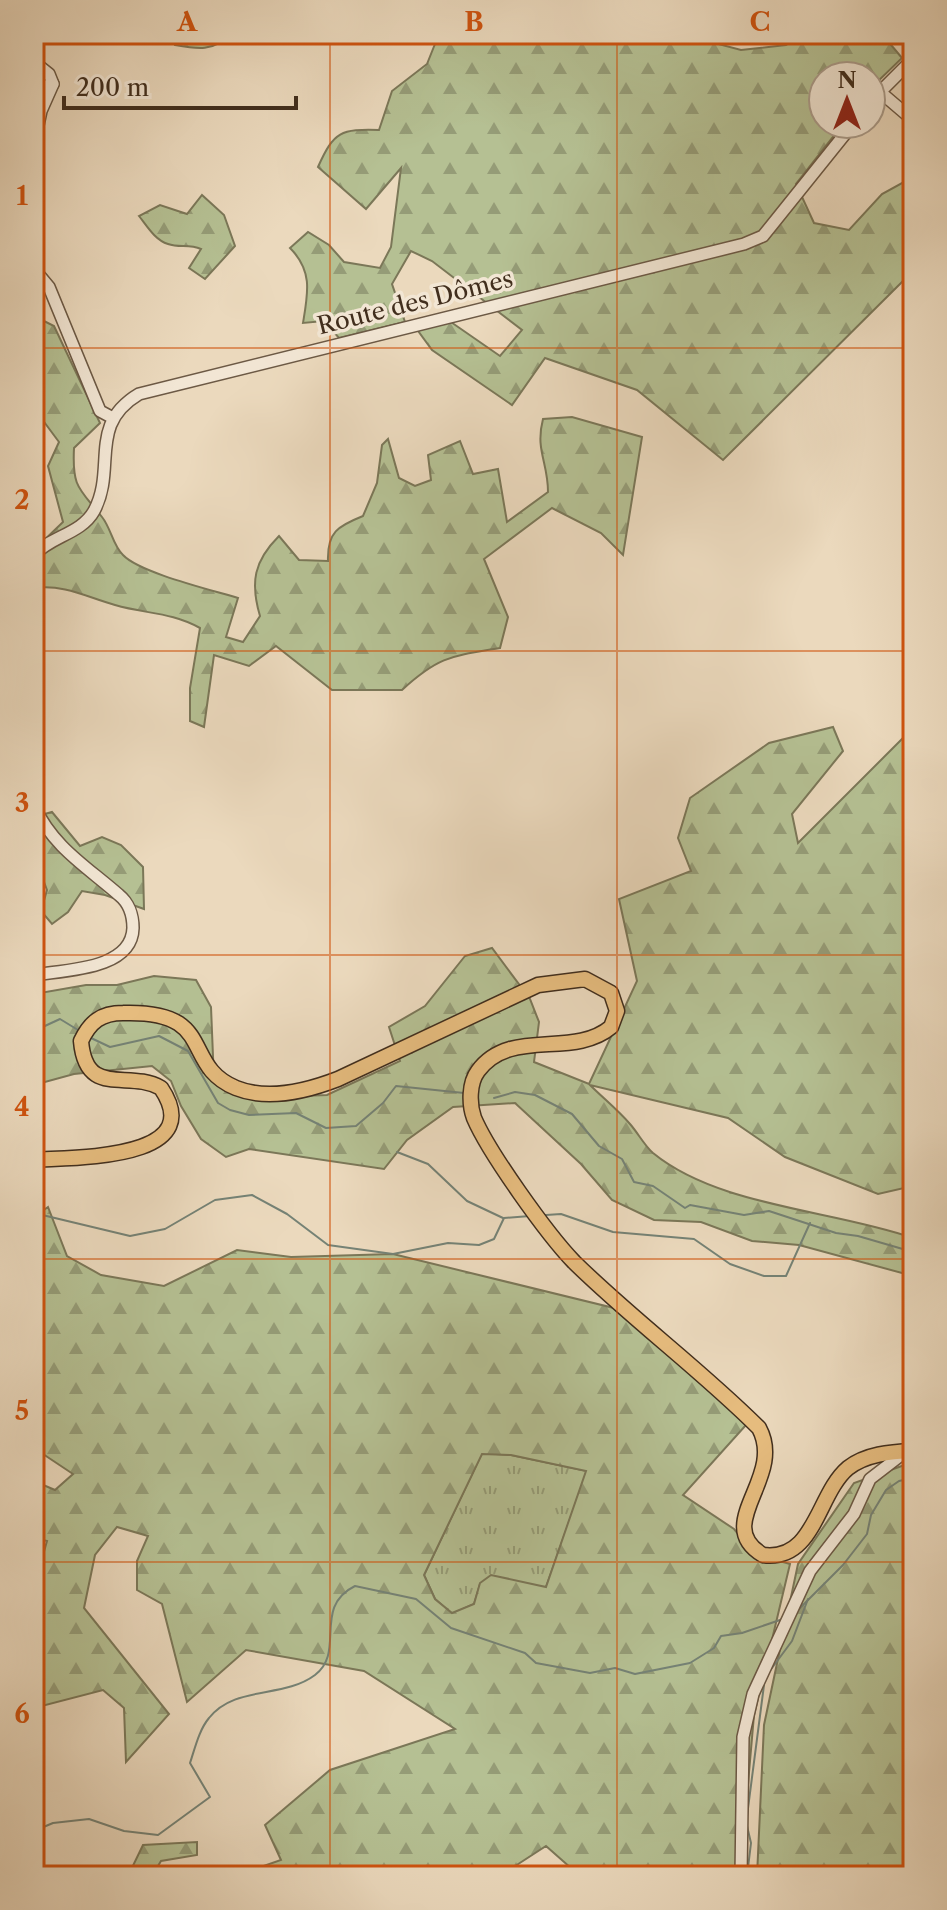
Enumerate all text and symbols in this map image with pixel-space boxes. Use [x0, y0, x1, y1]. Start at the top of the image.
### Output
text: A [176, 6, 198, 38]
text: B [464, 6, 484, 38]
text: C [750, 6, 770, 38]
scale bar [64, 60, 296, 110]
north arrow [807, 60, 887, 140]
text: N [837, 67, 857, 94]
text: 200 m [76, 73, 149, 102]
text: 1 [16, 180, 28, 212]
street label: Route des Dômes [314, 264, 516, 340]
text: 2 [14, 484, 30, 516]
text: 3 [15, 787, 29, 819]
text: 4 [14, 1091, 30, 1123]
text: 5 [15, 1395, 29, 1427]
text: 6 [14, 1698, 30, 1730]

